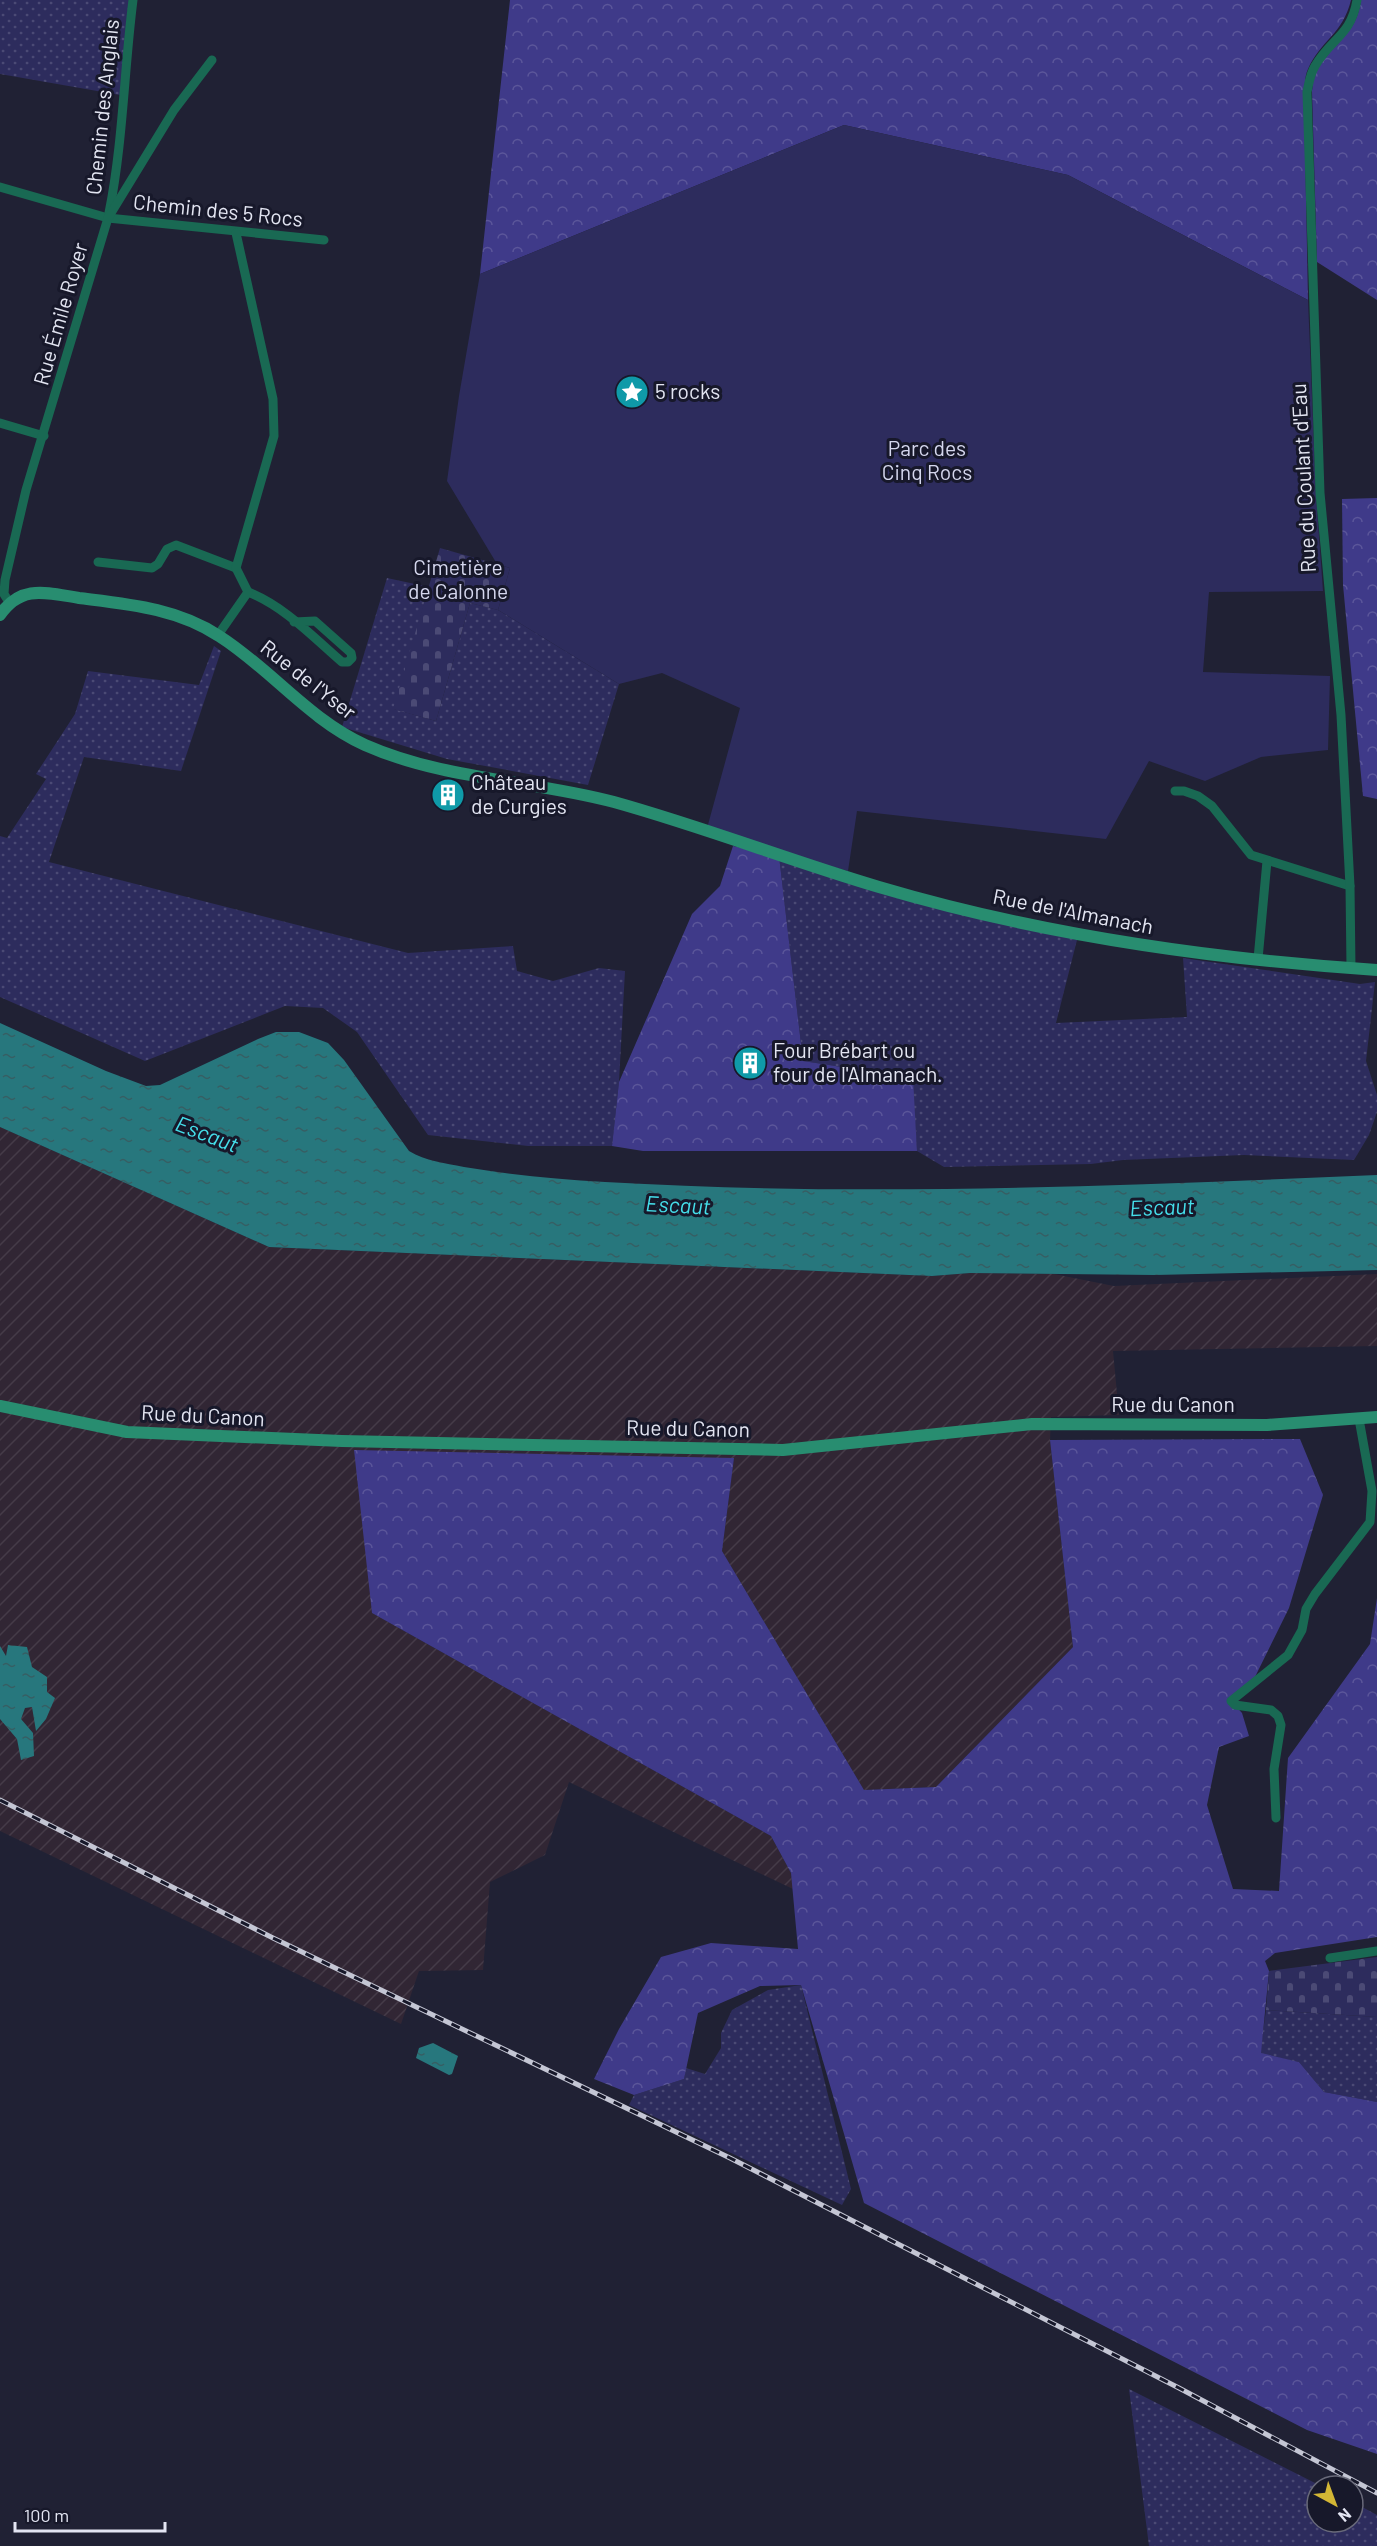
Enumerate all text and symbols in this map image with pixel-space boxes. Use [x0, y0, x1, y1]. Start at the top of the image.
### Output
street label: Chemin des Anglais [80, 18, 123, 196]
street label: Chemin des 5 Rocs [132, 188, 304, 231]
street label: Rue Émile Royer [27, 239, 92, 388]
place icon: 5 rocks [614, 374, 650, 410]
place label: 5 rocks [655, 378, 720, 403]
street label: Rue du Coulant d'Eau [1285, 383, 1320, 573]
park label: Parc des Cinq Rocs [882, 435, 972, 484]
park label: Cimetière de Calonne [408, 554, 508, 603]
street label: Rue de l'Yser [256, 634, 362, 724]
place label: Château de Curgies [471, 769, 567, 818]
building icon: Château de Curgies [430, 777, 466, 813]
street label: Rue de l'Almanach [991, 883, 1156, 938]
place label: Four Brébart ou four de l'Almanach. [773, 1037, 943, 1086]
building icon: Four Brébart ou four de l'Almanach. [732, 1045, 768, 1081]
water label: Escaut [172, 1109, 243, 1157]
water label: Escaut [645, 1189, 711, 1219]
water label: Escaut [1129, 1192, 1195, 1220]
street label: Rue du Canon [1111, 1391, 1235, 1416]
street label: Rue du Canon [141, 1399, 265, 1430]
street label: Rue du Canon [626, 1414, 750, 1441]
north arrow [1305, 2474, 1365, 2534]
scale bar [15, 2495, 165, 2533]
text: 100 m [24, 2504, 69, 2526]
text: N [1335, 2505, 1355, 2526]

